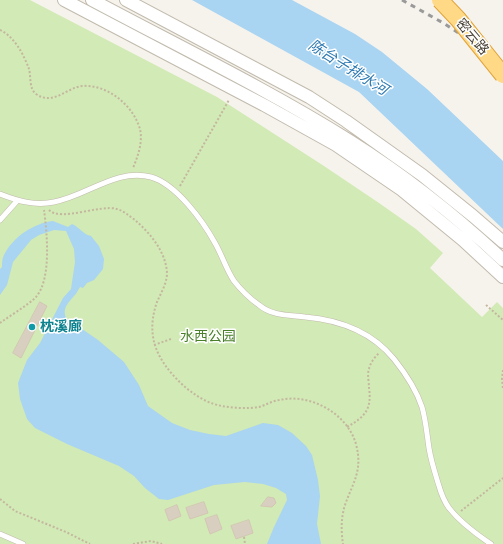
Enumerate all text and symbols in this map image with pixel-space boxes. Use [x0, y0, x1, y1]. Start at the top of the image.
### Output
street label: 密云路 [452, 16, 492, 58]
water label: 陈台子排水河 [305, 37, 391, 99]
place label: 枕溪廊 [40, 319, 82, 335]
marker: 枕溪廊 [27, 322, 37, 332]
park label: 水西公园 [180, 329, 236, 345]

